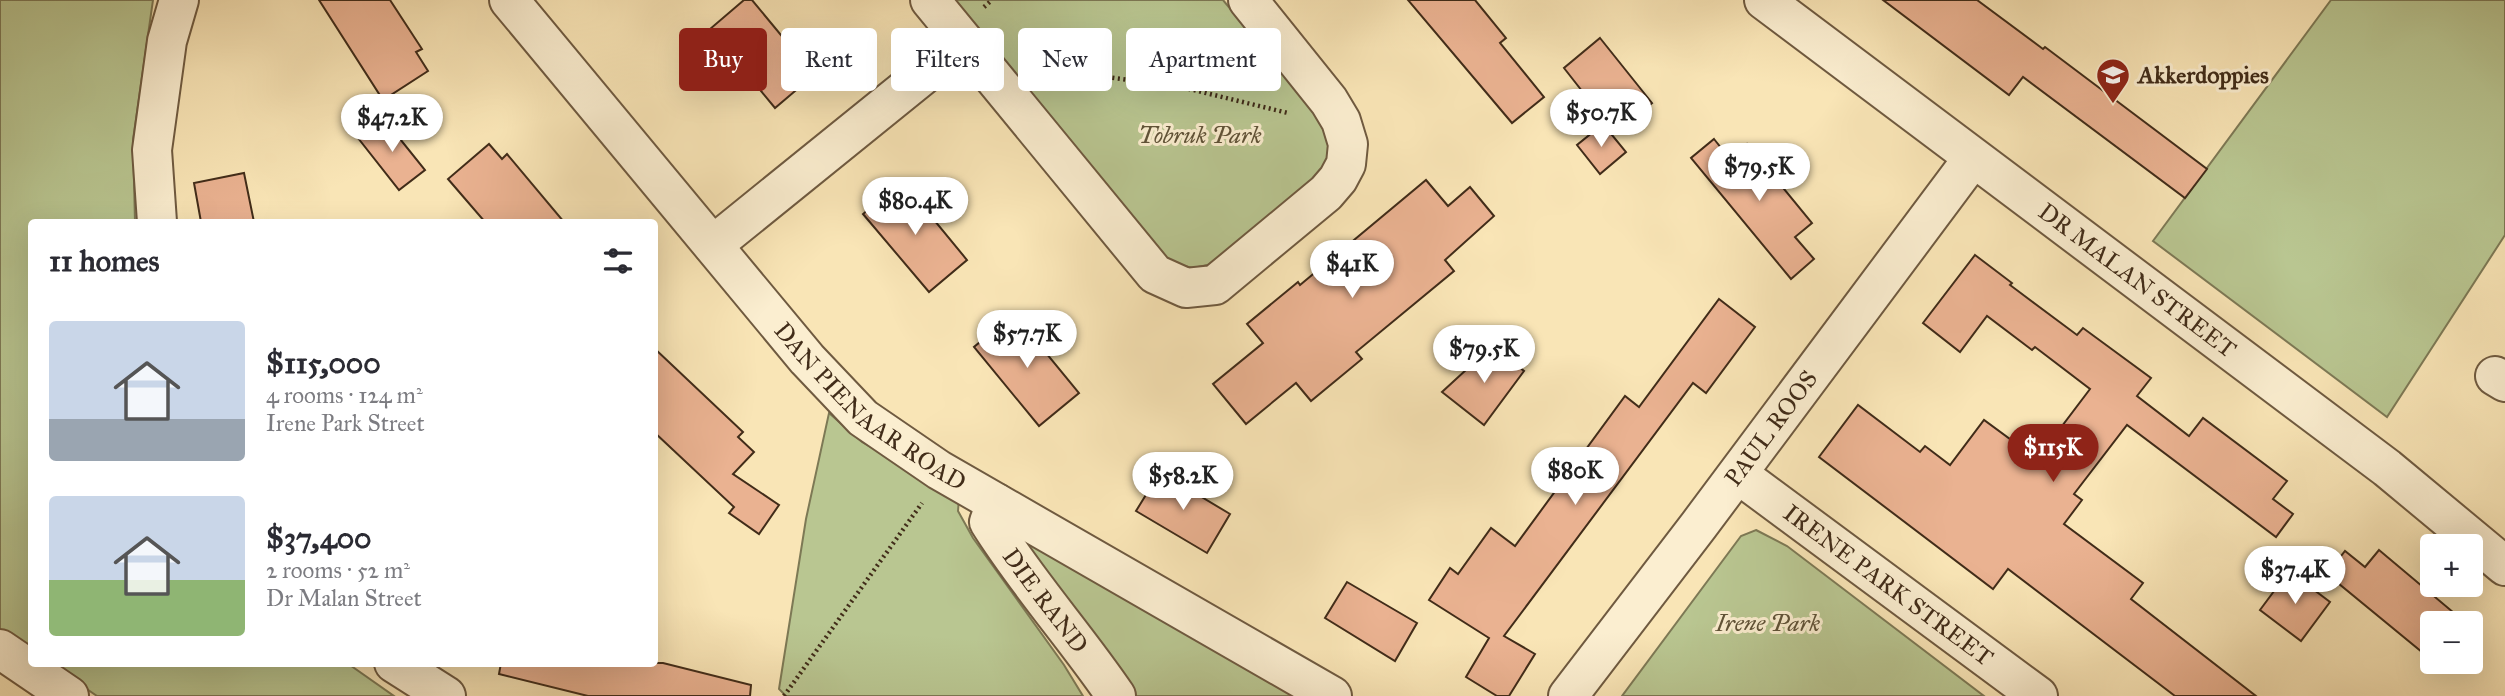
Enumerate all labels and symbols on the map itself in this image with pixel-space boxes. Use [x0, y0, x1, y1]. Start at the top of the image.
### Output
school or university icon: Akkerdoppies [2094, 56, 2132, 105]
place label: Akkerdoppies [2136, 60, 2269, 90]
pin: $50.7K [1544, 90, 1658, 149]
pin: $47.2K [335, 94, 449, 154]
park label: Tobruk Park [1138, 120, 1262, 150]
pin: $79.5K [1702, 144, 1816, 203]
pin: $80.4K [858, 177, 972, 237]
street label: DR MALAN STREET [2032, 196, 2242, 365]
pin: $41K [1311, 240, 1393, 300]
pin: $57.7K [970, 310, 1084, 370]
street label: DAN PIENAAR ROAD [768, 316, 971, 497]
pin: $79.5K [1427, 326, 1541, 385]
street label: PAUL ROOS [1718, 365, 1824, 492]
pin: $115K [2004, 424, 2102, 484]
pin: $80K [1534, 448, 1616, 507]
pin: $58.2K [1126, 452, 1240, 512]
street label: IRENE PARK STREET [1777, 498, 1999, 673]
street label: DIE RAND [996, 542, 1095, 659]
pin: $37.4K [2238, 546, 2352, 606]
park label: Irene Park [1715, 608, 1821, 638]

